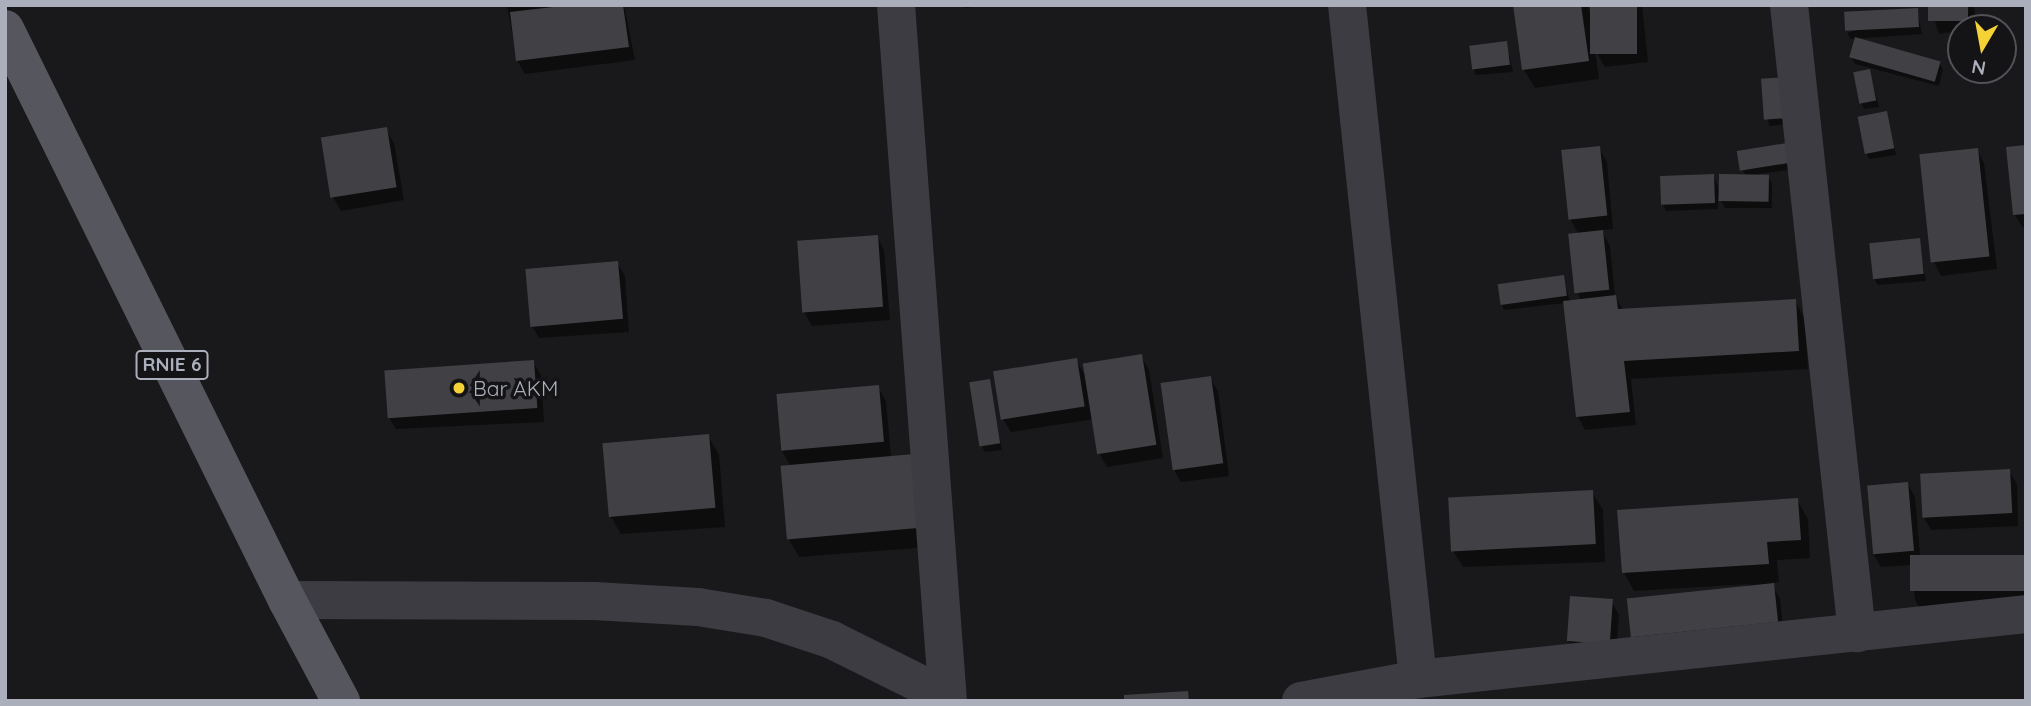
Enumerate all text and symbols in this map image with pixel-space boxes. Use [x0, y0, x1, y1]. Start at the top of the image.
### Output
north arrow [1947, 14, 2017, 84]
text: N [1970, 55, 1988, 81]
road number: RNIE 6 [135, 350, 209, 380]
place label: Bar AKM [473, 375, 558, 401]
marker: Bar AKM [451, 380, 467, 396]

